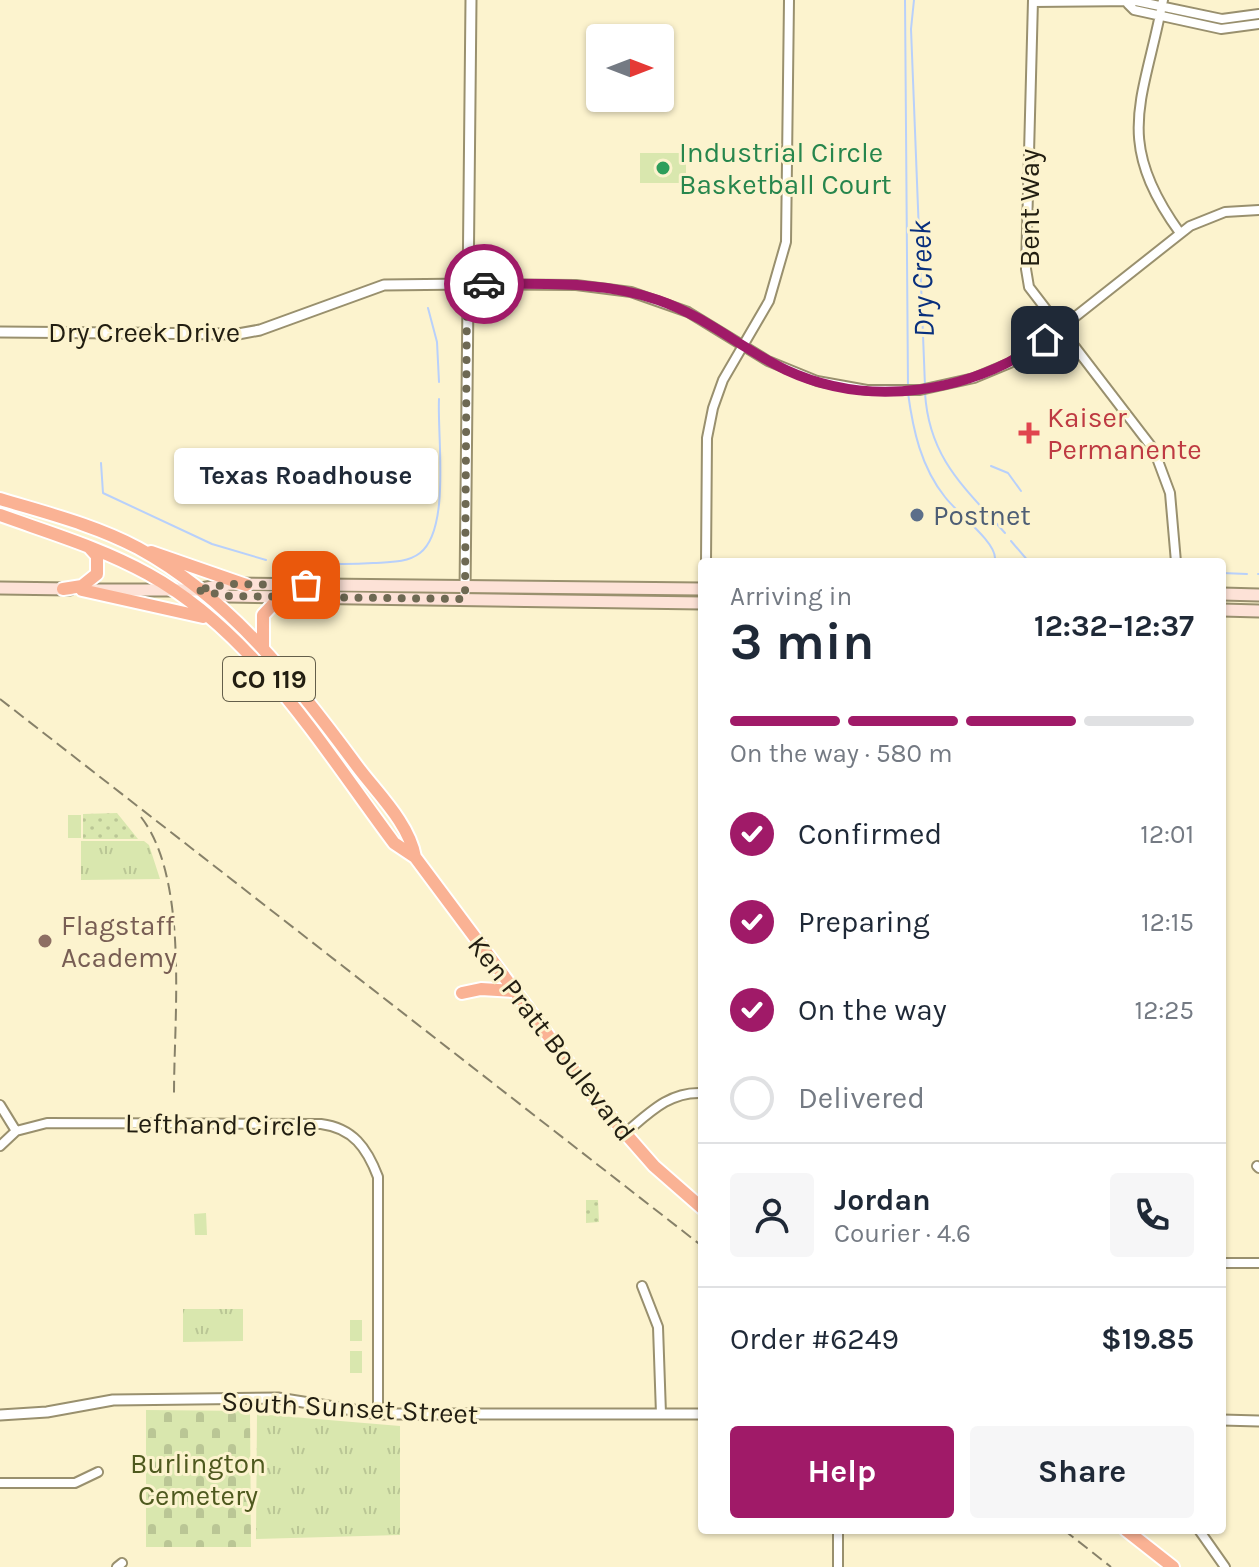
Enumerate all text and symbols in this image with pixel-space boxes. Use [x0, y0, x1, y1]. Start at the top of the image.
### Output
north arrow [586, 24, 674, 112]
map controls [586, 24, 674, 112]
place label: Industrial Circle Basketball Court [679, 136, 892, 201]
street label: Bent Way [1013, 149, 1046, 267]
marker: Industrial Circle Basketball Court [654, 159, 672, 177]
water label: Dry Creek [902, 219, 942, 338]
courier [444, 244, 524, 324]
icon: car [462, 262, 506, 306]
pin [1011, 306, 1079, 374]
street label: Dry Creek Drive [48, 316, 240, 349]
icon: home [1023, 318, 1067, 362]
place label: Kaiser Permanente [1047, 401, 1202, 466]
marker: Kaiser Permanente [1018, 422, 1040, 444]
callout: Texas Roadhouse [174, 449, 438, 505]
text: Texas Roadhouse [200, 460, 412, 491]
place label: Postnet [933, 499, 1031, 532]
marker: Postnet [908, 506, 926, 524]
pin [272, 551, 340, 619]
icon: bag [284, 563, 328, 607]
text: Arriving in [730, 581, 852, 612]
text: 12:32–12:37 [1034, 608, 1194, 644]
text: 3 min [730, 611, 874, 672]
road number: CO 119 [223, 657, 315, 701]
text: On the way · 580 m [730, 738, 952, 769]
icon: check [730, 812, 774, 856]
text: Confirmed [798, 816, 942, 852]
text: 12:01 [1140, 819, 1194, 850]
icon: check [730, 900, 774, 944]
text: Preparing [798, 904, 930, 940]
text: 12:15 [1141, 907, 1194, 938]
place label: Flagstaff Academy [61, 909, 177, 974]
street label: Ken Pratt Boulevard [461, 929, 642, 1148]
marker: Flagstaff Academy [36, 932, 54, 950]
icon: check [730, 988, 774, 1032]
text: On the way [798, 992, 947, 1028]
text: 12:25 [1135, 995, 1194, 1026]
text: Delivered [798, 1080, 925, 1116]
street label: Lefthand Circle [125, 1106, 317, 1143]
button: person [730, 1173, 814, 1257]
button: phone [1110, 1173, 1194, 1257]
text: Jordan [834, 1182, 931, 1218]
text: Courier · 4.6 [834, 1218, 971, 1249]
text: Order #6249 [730, 1321, 899, 1357]
text: $19.85 [1101, 1321, 1194, 1357]
street label: South Sunset Street [221, 1384, 479, 1431]
button: Help [730, 1426, 954, 1518]
button: Share [970, 1426, 1194, 1518]
park label: Burlington Cemetery [130, 1447, 266, 1512]

